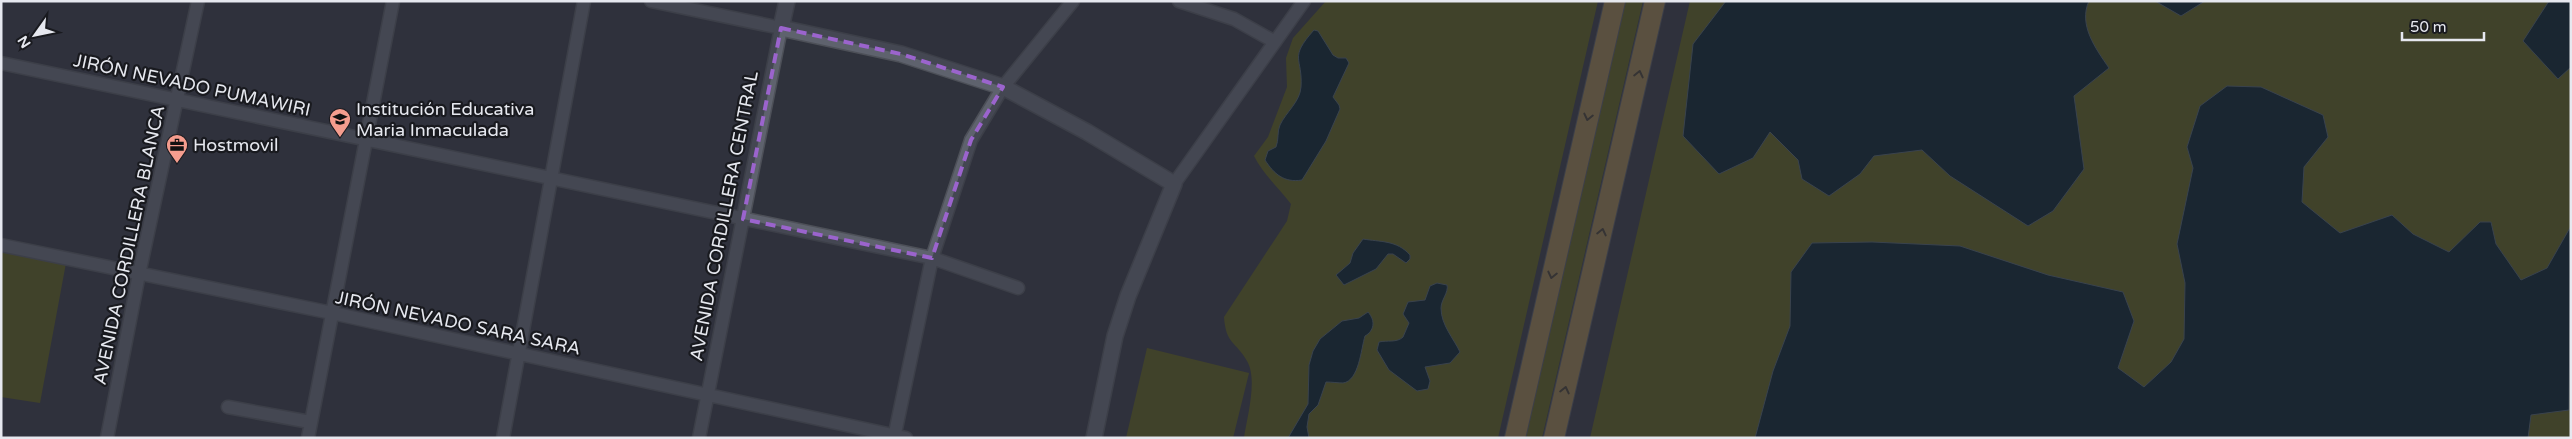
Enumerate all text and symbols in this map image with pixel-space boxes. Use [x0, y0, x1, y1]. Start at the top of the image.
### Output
north arrow [10, 10, 60, 60]
scale bar [2402, 10, 2484, 42]
text: 50 m [2410, 18, 2447, 36]
text: N [14, 32, 35, 51]
street label: JIRÓN NEVADO PUMAWIRI [71, 49, 313, 121]
street label: AVENIDA CORDILLERA CENTRAL [685, 69, 763, 363]
one-way arrow [1633, 69, 1643, 78]
place label: Institución Educativa Maria Inmaculada [356, 98, 534, 141]
street label: AVENIDA CORDILLERA BLANCA [89, 103, 169, 387]
school or university icon: Institución Educativa Maria Inmaculada [328, 107, 352, 138]
one-way arrow [1583, 113, 1594, 121]
office icon: Hostmovil [165, 133, 189, 164]
place label: Hostmovil [193, 134, 279, 156]
one-way arrow [1596, 227, 1607, 236]
one-way arrow [1547, 271, 1558, 280]
street label: JIRÓN NEVADO SARA SARA [333, 286, 583, 360]
one-way arrow [1559, 386, 1570, 395]

